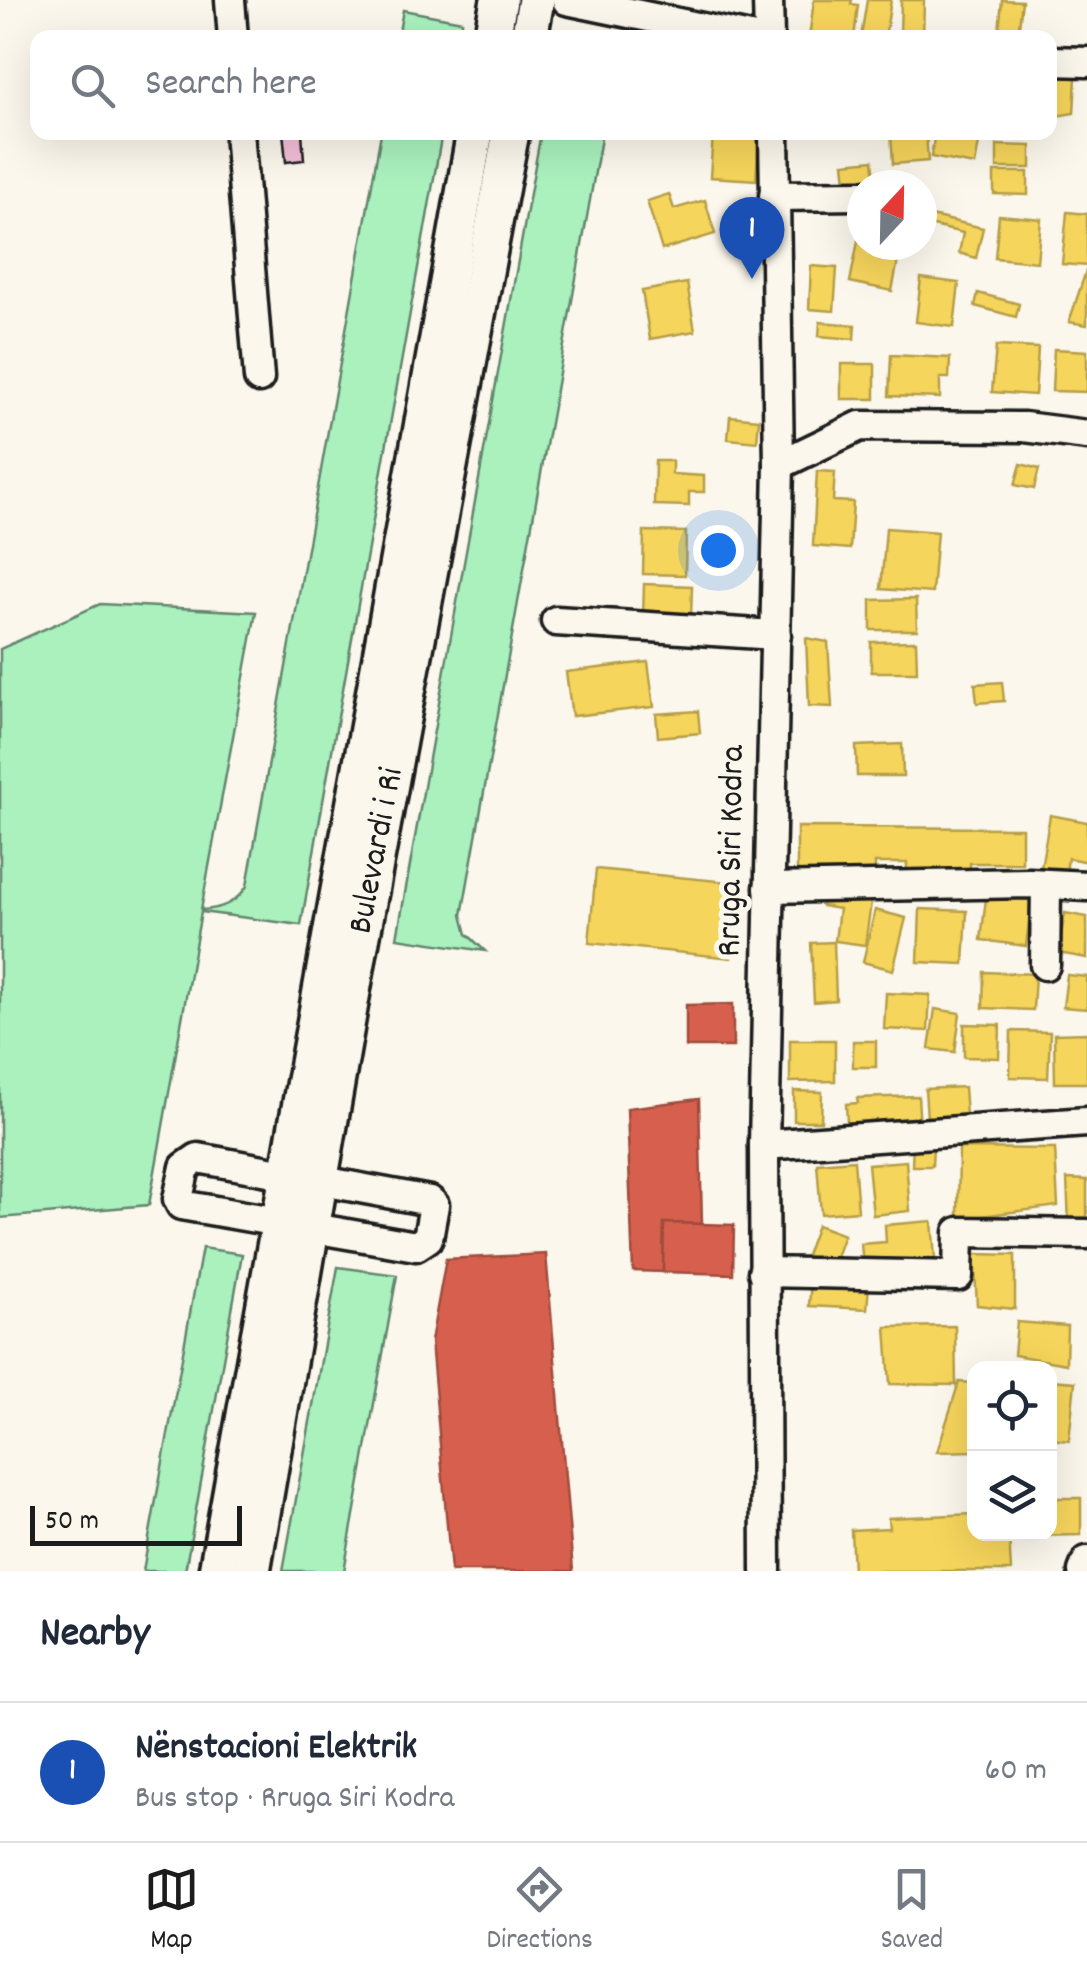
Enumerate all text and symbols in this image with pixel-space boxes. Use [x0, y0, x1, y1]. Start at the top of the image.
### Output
search box [30, 30, 1057, 140]
icon: search [65, 58, 120, 113]
text: Search here [145, 58, 317, 113]
north arrow [847, 170, 937, 260]
pin: 1 [720, 196, 784, 279]
your location [693, 525, 744, 576]
street label: Rruga Siri Kodra [706, 744, 760, 957]
street label: Bulevardi i Ri [337, 764, 419, 938]
map controls [967, 1361, 1057, 1541]
button: locate [967, 1361, 1057, 1451]
button: layers [967, 1451, 1057, 1541]
scale bar [30, 1501, 242, 1546]
text: 50 m [45, 1503, 99, 1543]
text: Nearby [40, 1606, 150, 1666]
text: Nënstacioni Elektrik [135, 1722, 417, 1777]
text: 1 [69, 1749, 76, 1795]
text: 60 m [985, 1749, 1047, 1795]
text: Bus stop · Rruga Siri Kodra [135, 1777, 455, 1823]
tab: Map [144, 1862, 199, 1962]
tab: Directions [487, 1862, 593, 1962]
tab: Saved [881, 1862, 943, 1962]

